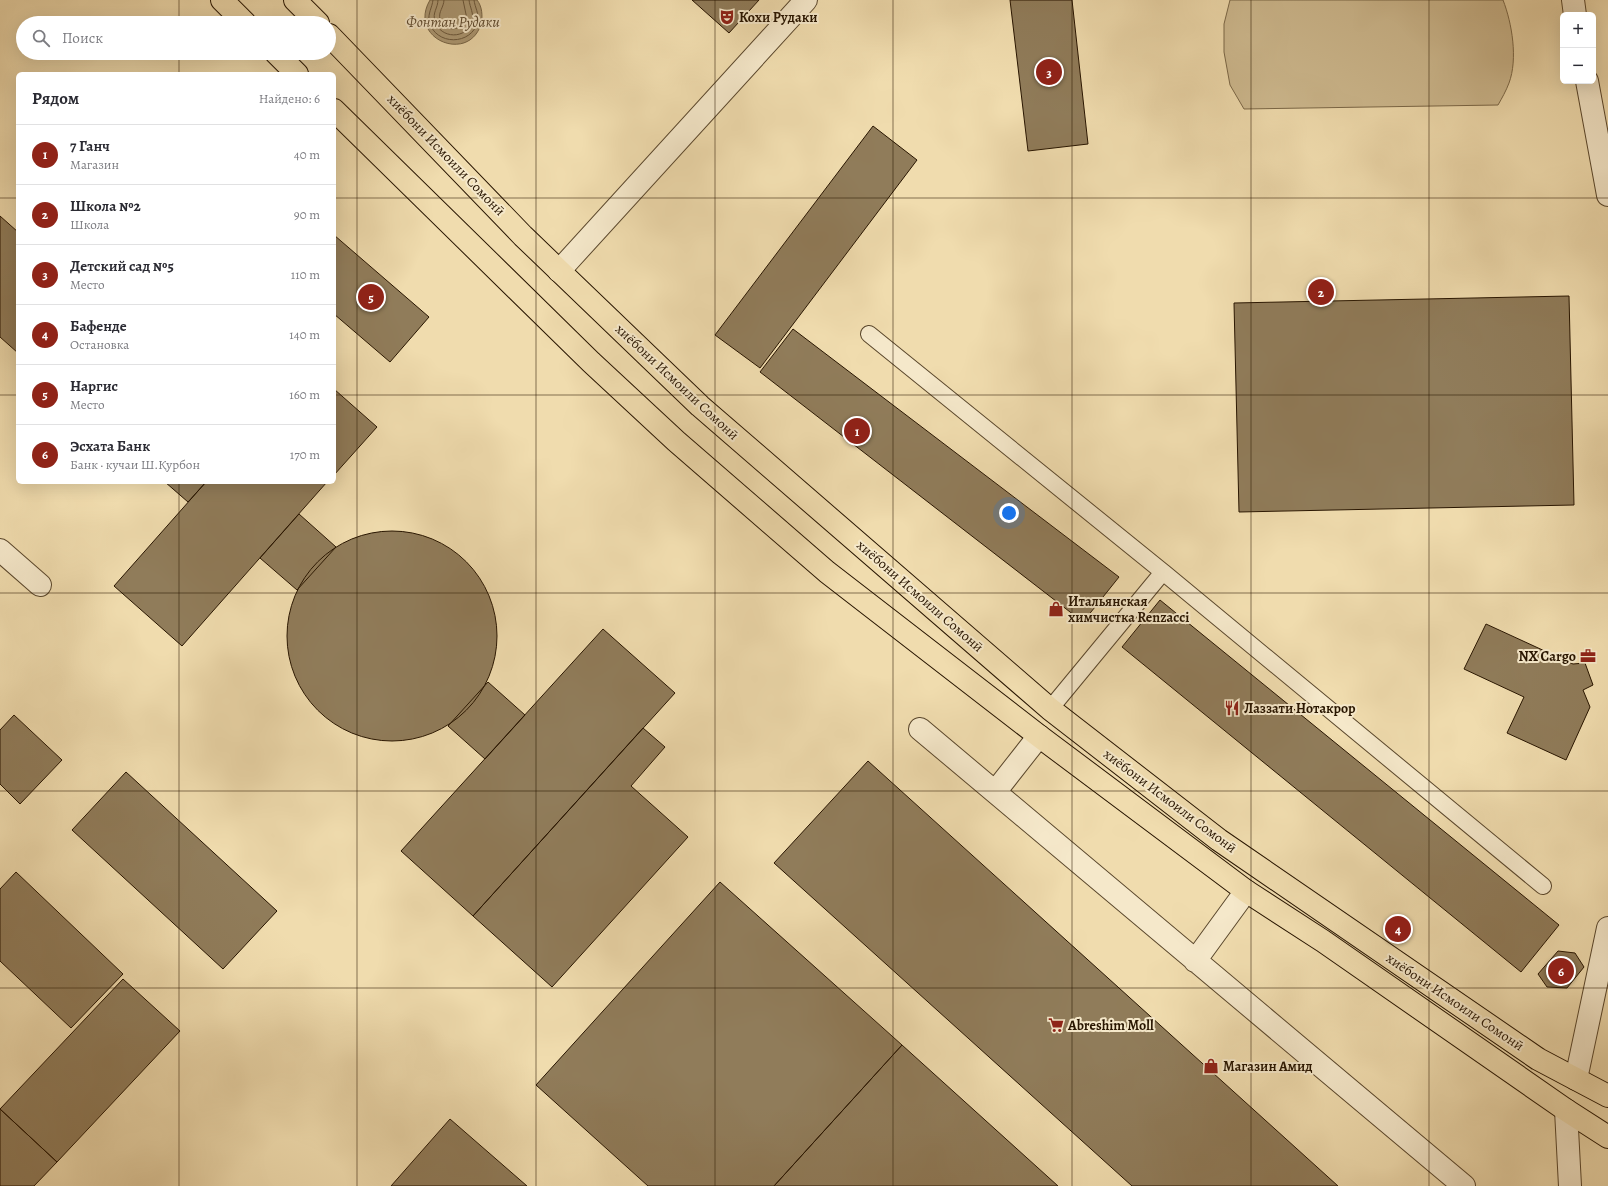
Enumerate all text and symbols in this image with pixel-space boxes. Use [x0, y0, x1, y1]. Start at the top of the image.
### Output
theatre icon: Кохи Рудаки [718, 8, 736, 26]
place label: Кохи Рудаки [739, 8, 818, 27]
water label: Фонтан Рудаки [406, 12, 500, 32]
map controls [1560, 12, 1596, 84]
button: + [1560, 12, 1596, 48]
search box [16, 16, 336, 60]
icon: search [30, 27, 52, 49]
text: Поиск [62, 28, 103, 48]
button: − [1560, 48, 1596, 84]
pin: 3 [1036, 57, 1062, 87]
text: Рядом [32, 87, 79, 110]
text: Найдено: 6 [259, 90, 320, 107]
street label: хиёбони Исмоили Сомонӣ [383, 90, 509, 220]
text: 7 Ганч [70, 136, 110, 156]
text: 1 [43, 146, 47, 163]
text: 40 m [294, 146, 320, 163]
text: Магазин [70, 156, 119, 173]
text: Школа №2 [70, 196, 141, 216]
text: 2 [42, 206, 48, 223]
text: 90 m [294, 206, 320, 223]
text: Школа [70, 216, 109, 233]
text: Детский сад №5 [70, 256, 174, 276]
text: 3 [42, 266, 48, 283]
text: 110 m [291, 266, 320, 283]
text: Место [70, 276, 105, 293]
pin: 2 [1308, 277, 1334, 307]
pin: 5 [358, 282, 384, 312]
text: Бафенде [70, 316, 127, 336]
street label: хиёбони Исмоили Сомонӣ [611, 320, 743, 444]
text: 4 [42, 326, 48, 343]
text: 140 m [289, 326, 320, 343]
text: Остановка [70, 336, 129, 353]
text: Наргис [70, 376, 118, 396]
text: 5 [42, 386, 48, 403]
text: 160 m [289, 386, 320, 403]
text: Место [70, 396, 105, 413]
pin: 1 [844, 416, 870, 446]
text: Эсxата Банк [70, 436, 150, 456]
text: 6 [42, 446, 48, 463]
text: 170 m [290, 446, 320, 463]
text: Банк · кучаи Ш.Қурбон [70, 456, 200, 473]
your location [999, 503, 1019, 523]
street label: хиёбони Исмоили Сомонӣ [853, 536, 987, 656]
place label: Итальянская химчистка Renzacci [1068, 592, 1189, 627]
shop icon: Итальянская химчистка Renzacci [1047, 600, 1065, 618]
place label: NX Cargo [1518, 647, 1576, 666]
office icon: NX Cargo [1579, 647, 1597, 665]
restaurant icon: Лаззати Нотакрор [1223, 699, 1241, 717]
place label: Лаззати Нотакрор [1244, 699, 1356, 718]
street label: хиёбони Исмоили Сомонӣ [1099, 745, 1241, 857]
pin: 4 [1385, 914, 1411, 944]
street label: хиёбони Исмоили Сомонӣ [1382, 949, 1528, 1055]
pin: 6 [1548, 956, 1574, 986]
supermarket icon: Abreshim Moll [1047, 1016, 1065, 1034]
place label: Abreshim Moll [1067, 1016, 1154, 1035]
shop icon: Магазин Амид [1202, 1057, 1220, 1075]
place label: Магазин Амид [1223, 1057, 1313, 1076]

